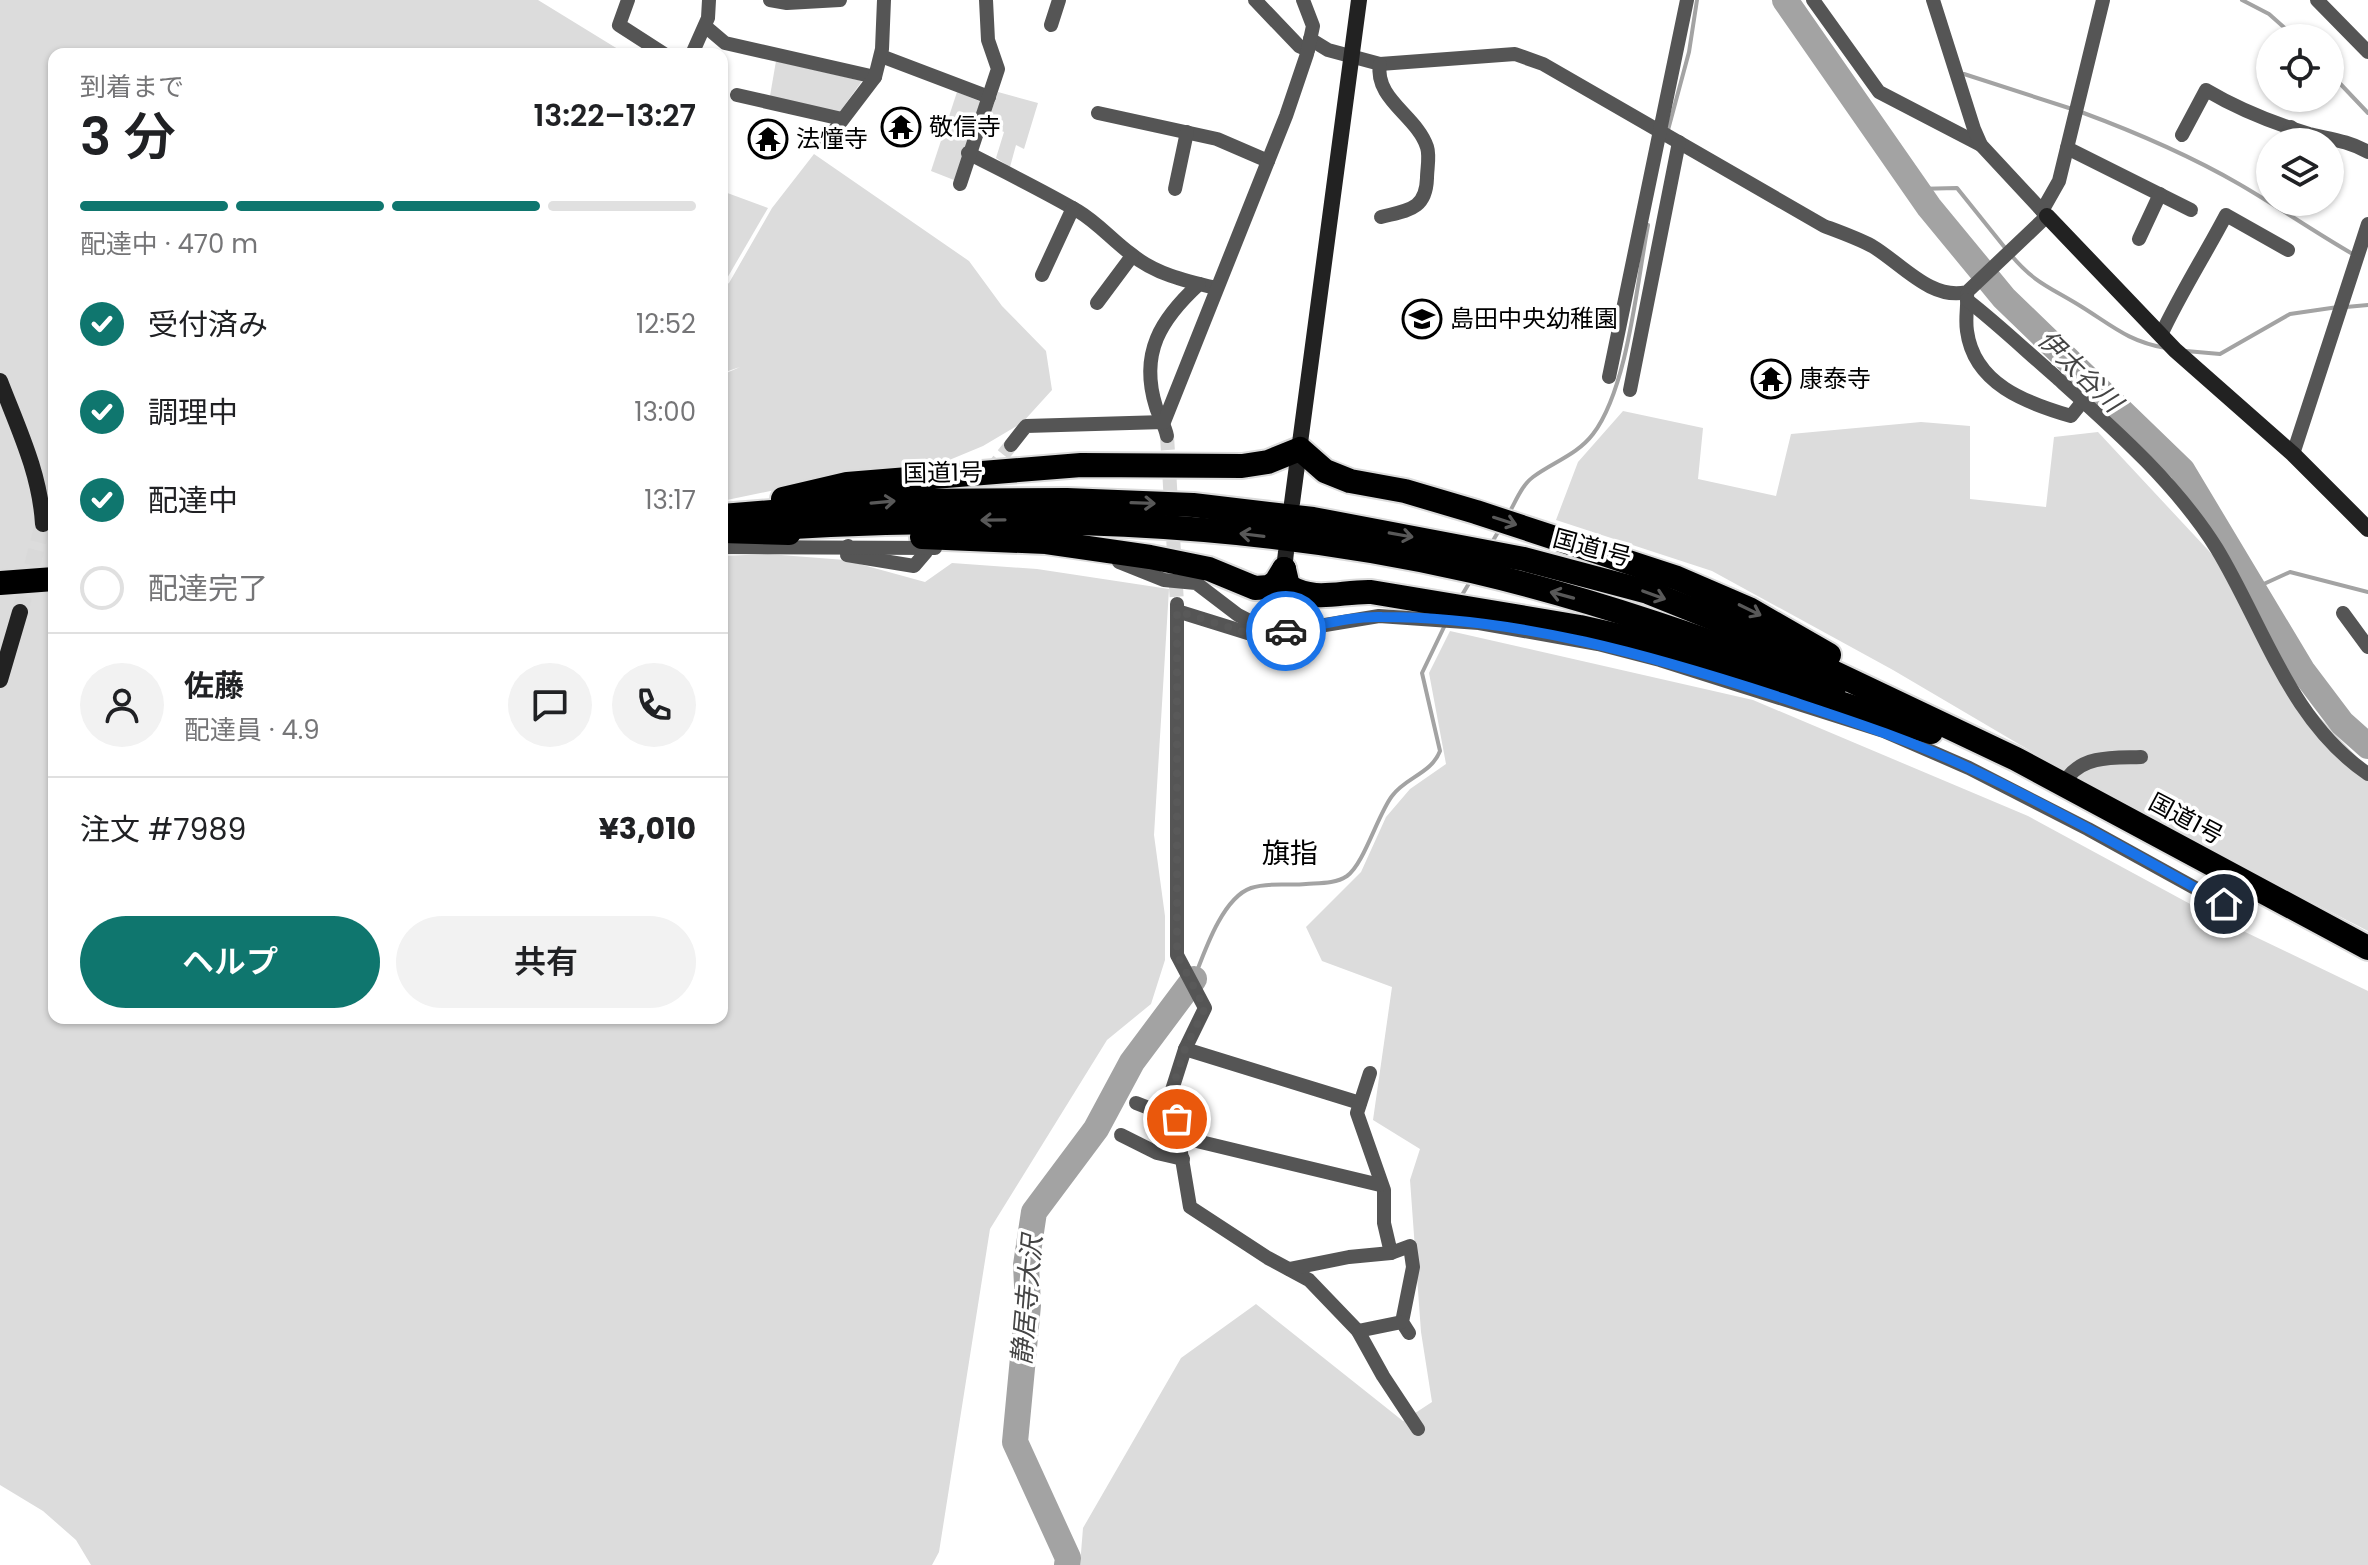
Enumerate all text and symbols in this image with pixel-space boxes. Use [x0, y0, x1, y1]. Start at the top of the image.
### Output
map controls [2256, 24, 2344, 216]
button: locate [2256, 24, 2344, 112]
text: 到着まで [80, 69, 184, 105]
text: 13:22–13:27 [533, 94, 696, 137]
text: 3 分 [80, 100, 176, 173]
temple icon: 敬信寺 [880, 106, 922, 148]
place label: 敬信寺 [929, 110, 1001, 143]
temple icon: 法憧寺 [747, 118, 789, 160]
place label: 法憧寺 [796, 122, 868, 155]
button: layers [2256, 128, 2344, 216]
text: 配達中 · 470 m [80, 226, 258, 262]
school or university icon: 島田中央幼稚園 [1401, 298, 1443, 340]
icon: check [80, 302, 124, 346]
place label: 島田中央幼稚園 [1450, 302, 1618, 335]
text: 受付済み [148, 303, 268, 346]
text: 12:52 [636, 306, 696, 342]
water label: 伊太谷川 [2030, 322, 2132, 422]
temple icon: 康泰寺 [1750, 358, 1792, 400]
place label: 康泰寺 [1799, 362, 1871, 395]
icon: check [80, 390, 124, 434]
text: 調理中 [148, 391, 238, 434]
text: 13:00 [634, 394, 696, 430]
street label: 国道1号 [903, 455, 983, 490]
icon: check [80, 478, 124, 522]
text: 配達中 [148, 479, 238, 522]
text: 13:17 [644, 482, 696, 518]
one-way arrow [869, 495, 896, 510]
one-way arrow [1129, 496, 1156, 511]
one-way arrow [980, 513, 1007, 528]
one-way arrow [1493, 515, 1518, 530]
street label: 国道1号 [1549, 521, 1635, 574]
one-way arrow [1240, 527, 1266, 542]
one-way arrow [1388, 529, 1413, 544]
text: 配達完了 [148, 567, 268, 610]
one-way arrow [1550, 587, 1576, 602]
one-way arrow [1641, 589, 1666, 603]
courier [1246, 591, 1326, 671]
one-way arrow [1737, 603, 1761, 618]
icon: car [1264, 609, 1308, 653]
button: person [80, 663, 164, 747]
button: chat [508, 663, 592, 747]
button: phone [612, 663, 696, 747]
text: 佐藤 [184, 664, 244, 707]
text: 配達員 · 4.9 [184, 712, 320, 748]
street label: 国道1号 [2143, 785, 2229, 852]
text: ¥3,010 [599, 807, 696, 850]
text: 注文 #7989 [80, 808, 246, 851]
district label: 旗指 [1262, 834, 1318, 873]
pin [2190, 870, 2258, 938]
icon: home [2202, 882, 2246, 926]
button: ヘルプ [80, 916, 380, 1008]
button: 共有 [396, 916, 696, 1008]
pin [1143, 1085, 1211, 1153]
icon: bag [1155, 1097, 1199, 1141]
water label: 静居寺大沢 [1003, 1231, 1051, 1366]

